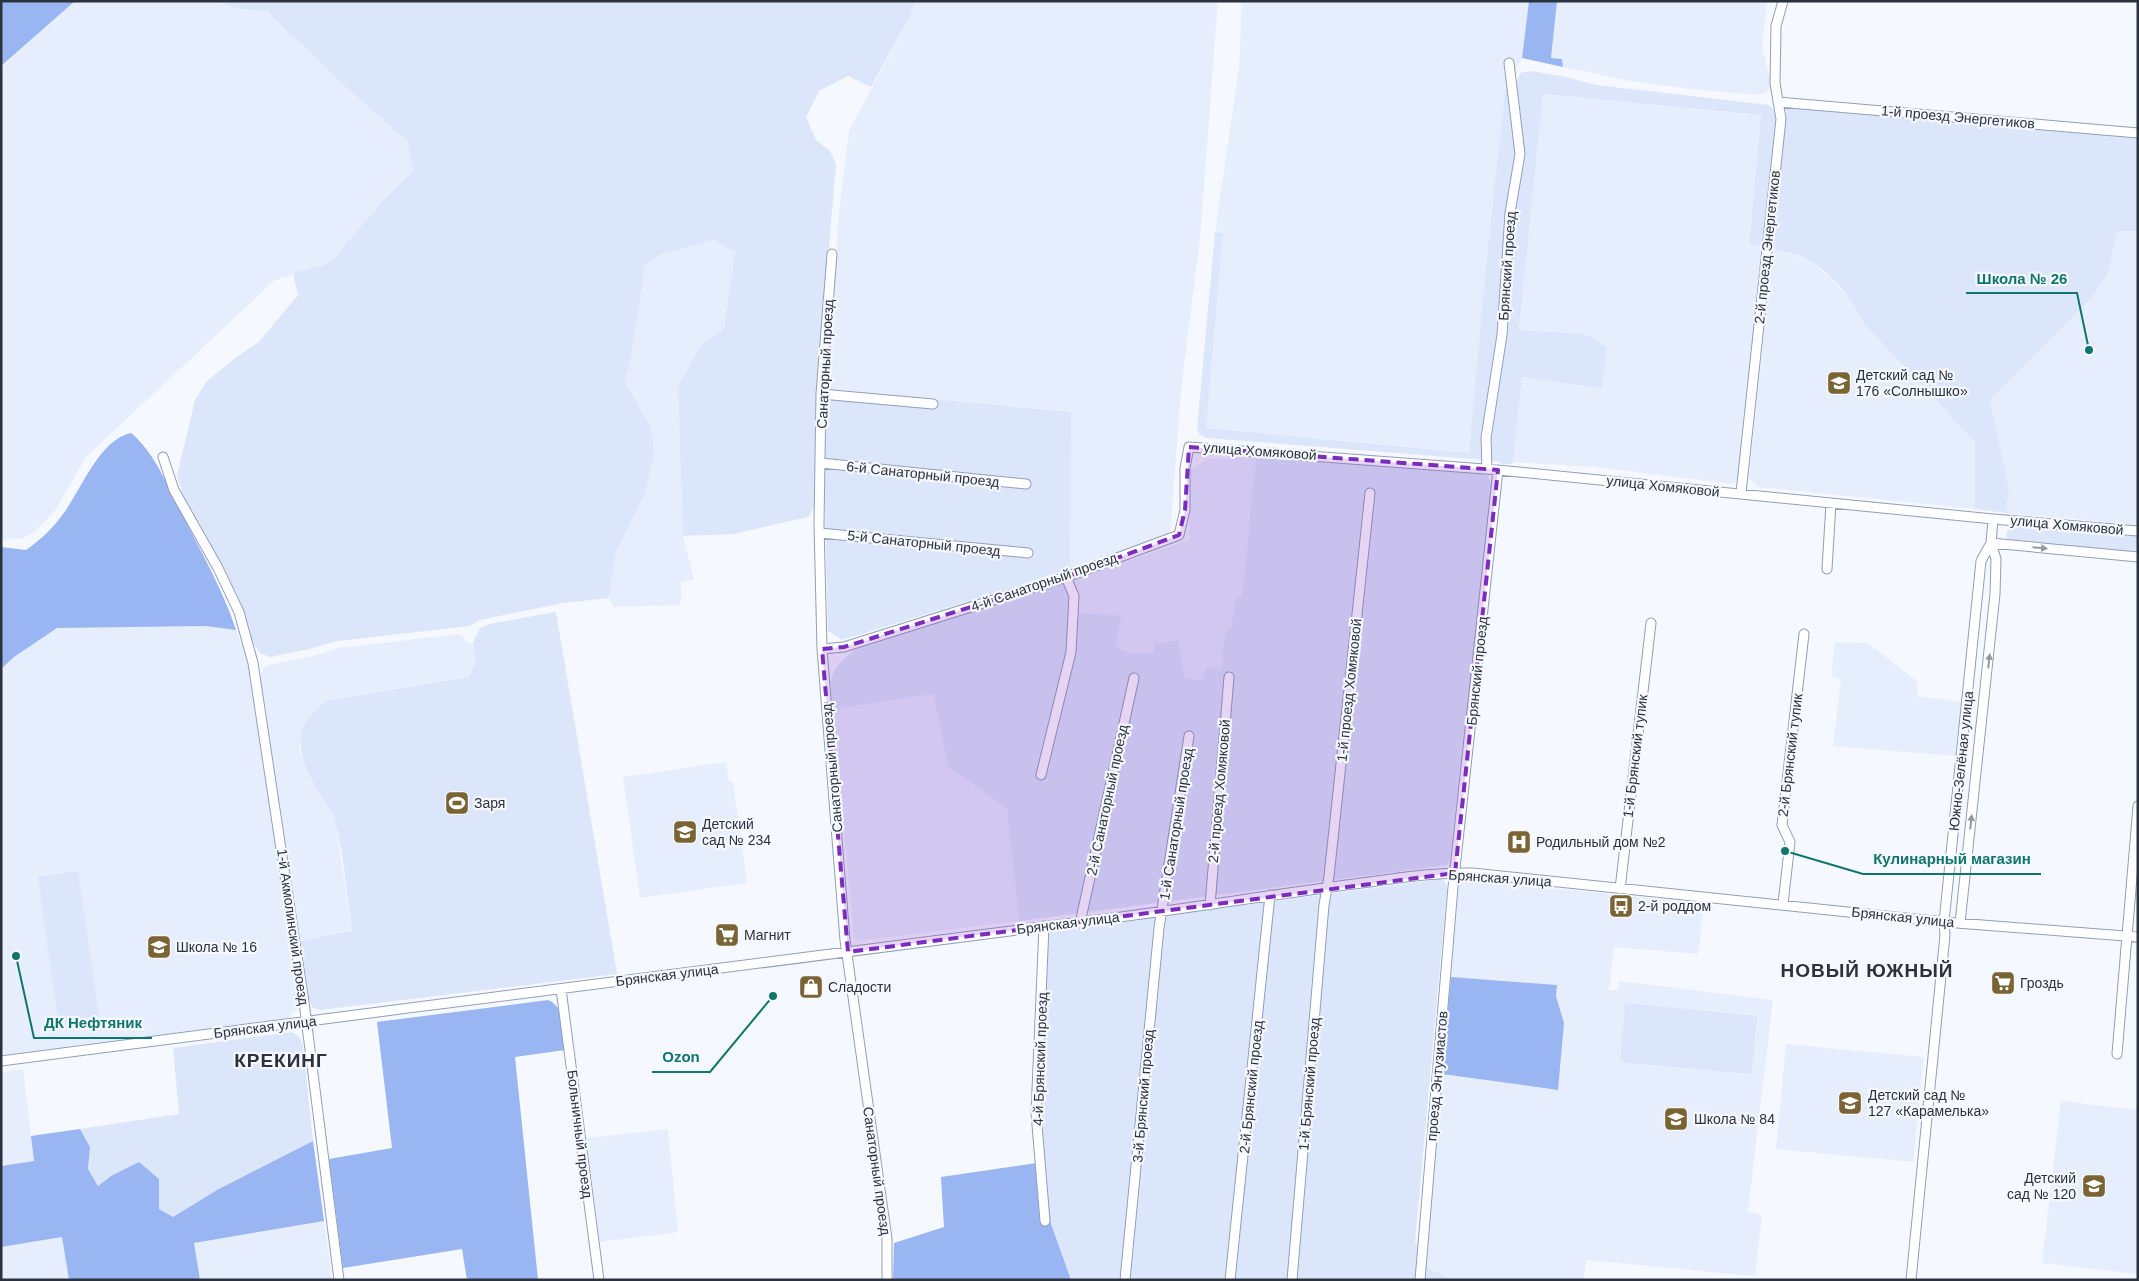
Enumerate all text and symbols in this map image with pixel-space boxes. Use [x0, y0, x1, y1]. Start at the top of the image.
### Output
street label: 1-й проезд Энергетиков [1881, 102, 2035, 132]
street label: 2-й проезд Энергетиков [1751, 169, 1783, 325]
street label: Брянский проезд [1495, 211, 1519, 321]
callout: Школа № 26 [1966, 263, 2077, 293]
text: Школа № 26 [1977, 270, 2067, 287]
street label: Санаторный проезд [814, 299, 836, 429]
place label: Детский сад № 176 «Солнышко» [1856, 367, 1968, 399]
school or university icon: Детский сад № 176 «Солнышко» [1826, 370, 1852, 396]
street label: улица Хомяковой [1203, 439, 1317, 463]
street label: 6-й Санаторный проезд [846, 458, 1000, 490]
street label: улица Хомяковой [1606, 472, 1720, 500]
street label: улица Хомяковой [2010, 512, 2124, 538]
street label: 5-й Санаторный проезд [847, 527, 1001, 559]
one-way arrow [2032, 544, 2048, 552]
street label: 4-й Санаторный проезд [969, 549, 1119, 615]
street label: Брянский проезд [1463, 616, 1491, 726]
street label: 1-й проезд Хомяковой [1334, 618, 1364, 762]
one-way arrow [1985, 652, 1993, 668]
street label: Южно-Зелёная улица [1946, 690, 1976, 832]
street label: 2-й Брянский тупик [1775, 692, 1806, 818]
street label: 1-й Брянский тупик [1620, 693, 1651, 819]
street label: Санаторный проезд [818, 703, 846, 833]
street label: 2-й проезд Хомяковой [1205, 719, 1233, 863]
street label: 2-й Санаторный проезд [1083, 723, 1131, 877]
street label: 1-й Санаторный проезд [1156, 747, 1196, 901]
sports icon: Заря [444, 790, 470, 816]
place label: Заря [474, 795, 505, 811]
one-way arrow [1967, 814, 1975, 830]
place label: Детский сад № 234 [702, 816, 771, 848]
school or university icon: Детский сад № 234 [672, 819, 698, 845]
hospital icon: Родильный дом №2 [1506, 829, 1532, 855]
place label: Родильный дом №2 [1536, 834, 1666, 850]
callout: Кулинарный магазин [1863, 844, 2041, 874]
street label: 1-й Акмолинский проезд [274, 848, 312, 1006]
text: Кулинарный магазин [1873, 850, 2031, 867]
street label: Брянская улица [1448, 866, 1552, 890]
bus stop icon: 2-й роддом [1608, 893, 1634, 919]
place label: 2-й роддом [1638, 898, 1711, 914]
street label: Брянская улица [1851, 904, 1955, 930]
street label: Брянская улица [1016, 909, 1120, 937]
supermarket icon: Магнит [714, 922, 740, 948]
place label: Магнит [744, 927, 791, 943]
school or university icon: Школа № 16 [146, 934, 172, 960]
place label: Школа № 16 [176, 939, 257, 955]
district label: НОВЫЙ ЮЖНЫЙ [1780, 960, 1954, 981]
street label: Брянская улица [615, 961, 719, 989]
supermarket icon: Гроздь [1990, 970, 2016, 996]
shop icon: Сладости [798, 974, 824, 1000]
place label: Гроздь [2020, 975, 2064, 991]
place label: Сладости [828, 979, 891, 995]
street label: 4-й Брянский проезд [1030, 992, 1050, 1126]
callout: ДК Нефтяник [34, 1008, 152, 1038]
street label: проезд Энтузиастов [1423, 1010, 1451, 1142]
street label: Брянская улица [213, 1013, 317, 1041]
text: ДК Нефтяник [44, 1014, 142, 1031]
street label: 1-й Брянский проезд [1295, 1017, 1323, 1151]
street label: 2-й Брянский проезд [1236, 1020, 1266, 1154]
street label: 3-й Брянский проезд [1129, 1029, 1157, 1163]
callout: Ozon [652, 1042, 710, 1072]
text: Ozon [662, 1048, 700, 1065]
district label: КРЕКИНГ [234, 1050, 328, 1071]
street label: Больничный проезд [564, 1069, 596, 1199]
place label: Детский сад № 127 «Карамелька» [1868, 1087, 1989, 1119]
school or university icon: Детский сад № 127 «Карамелька» [1837, 1090, 1863, 1116]
street label: Санаторный проезд [860, 1106, 894, 1236]
school or university icon: Школа № 84 [1663, 1106, 1689, 1132]
place label: Школа № 84 [1694, 1111, 1775, 1127]
place label: Детский сад № 120 [2007, 1170, 2076, 1202]
school or university icon: Детский сад № 120 [2081, 1173, 2107, 1199]

